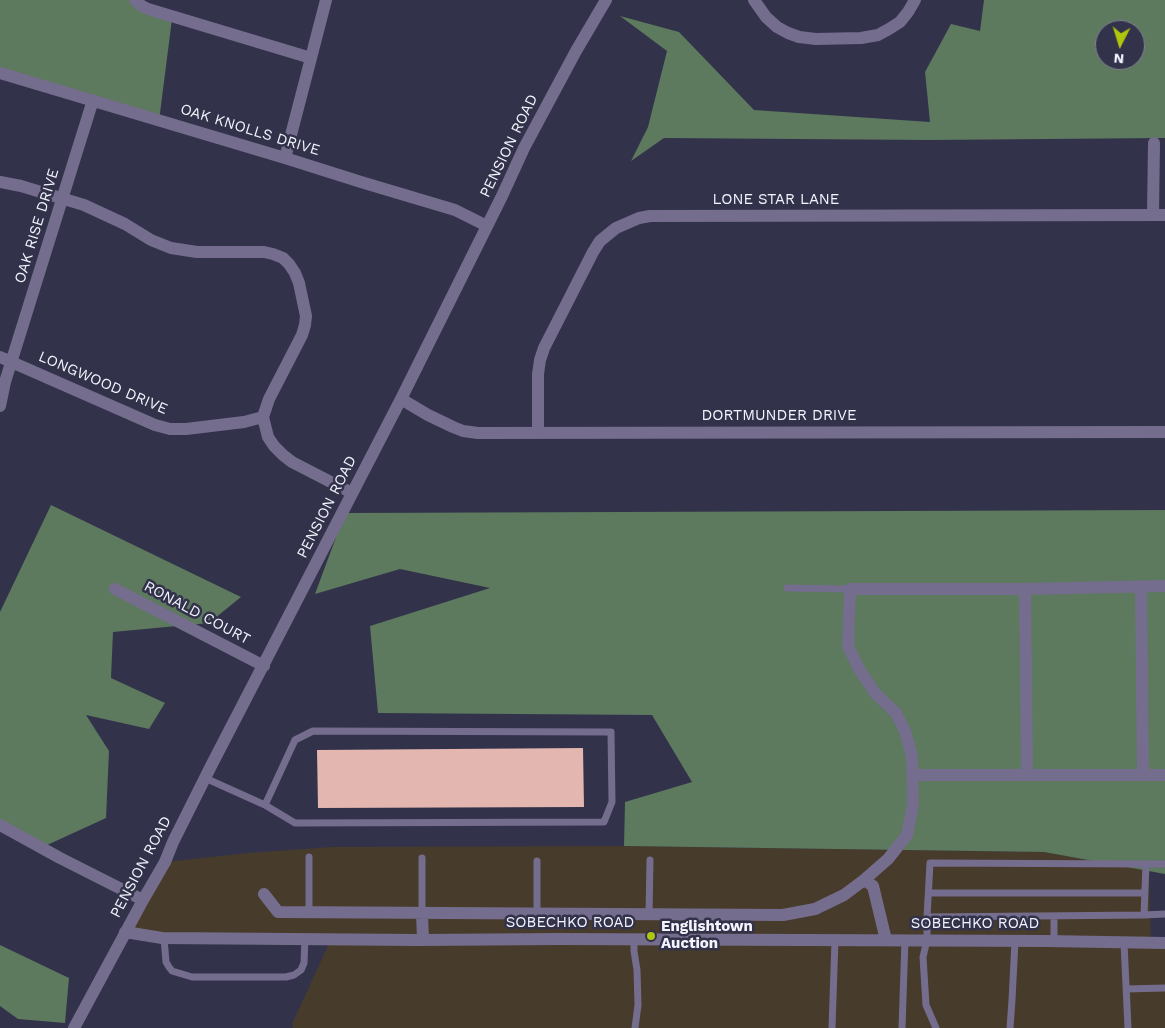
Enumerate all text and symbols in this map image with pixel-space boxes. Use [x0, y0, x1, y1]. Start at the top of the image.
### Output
north arrow [1095, 20, 1145, 70]
text: N [1113, 51, 1125, 67]
street label: PENSION ROAD [476, 91, 542, 201]
street label: OAK KNOLLS DRIVE [178, 100, 322, 160]
street label: OAK RISE DRIVE [11, 166, 63, 286]
street label: LONE STAR LANE [713, 191, 839, 209]
street label: LONGWOOD DRIVE [36, 348, 170, 418]
street label: DORTMUNDER DRIVE [701, 407, 857, 425]
street label: PENSION ROAD [293, 453, 361, 561]
street label: RONALD COURT [141, 577, 253, 649]
street label: PENSION ROAD [107, 813, 175, 921]
street label: SOBECHKO ROAD [506, 914, 634, 932]
street label: SOBECHKO ROAD [911, 915, 1039, 933]
place label: Englishtown Auction [661, 918, 753, 953]
marker: Englishtown Auction [645, 930, 657, 942]

